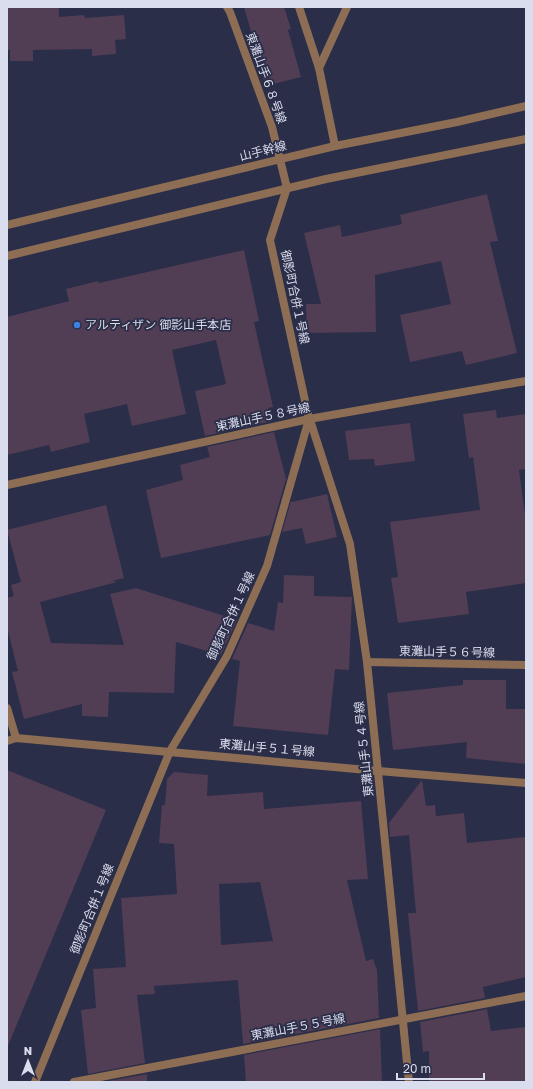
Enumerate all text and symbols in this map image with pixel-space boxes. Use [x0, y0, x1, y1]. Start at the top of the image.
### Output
street label: 東灘山手６８号線 [243, 30, 290, 126]
street label: 山手幹線 [238, 137, 288, 164]
street label: 御影町合併１号線 [278, 248, 313, 345]
place label: アルティザン 御影山手本店 [85, 317, 231, 332]
marker: アルティザン 御影山手本店 [72, 320, 82, 330]
street label: 東灘山手５８号線 [214, 399, 311, 434]
street label: 御影町合併１号線 [203, 569, 258, 662]
street label: 東灘山手５６号線 [399, 643, 495, 660]
street label: 東灘山手５４号線 [351, 701, 376, 798]
street label: 東灘山手５１号線 [219, 736, 316, 759]
street label: 御影町合併１号線 [67, 861, 116, 956]
street label: 東灘山手５５号線 [249, 1010, 346, 1043]
north arrow [8, 1041, 48, 1081]
text: N [24, 1044, 32, 1057]
scale bar [397, 1055, 484, 1081]
text: 20 m [403, 1061, 431, 1076]

